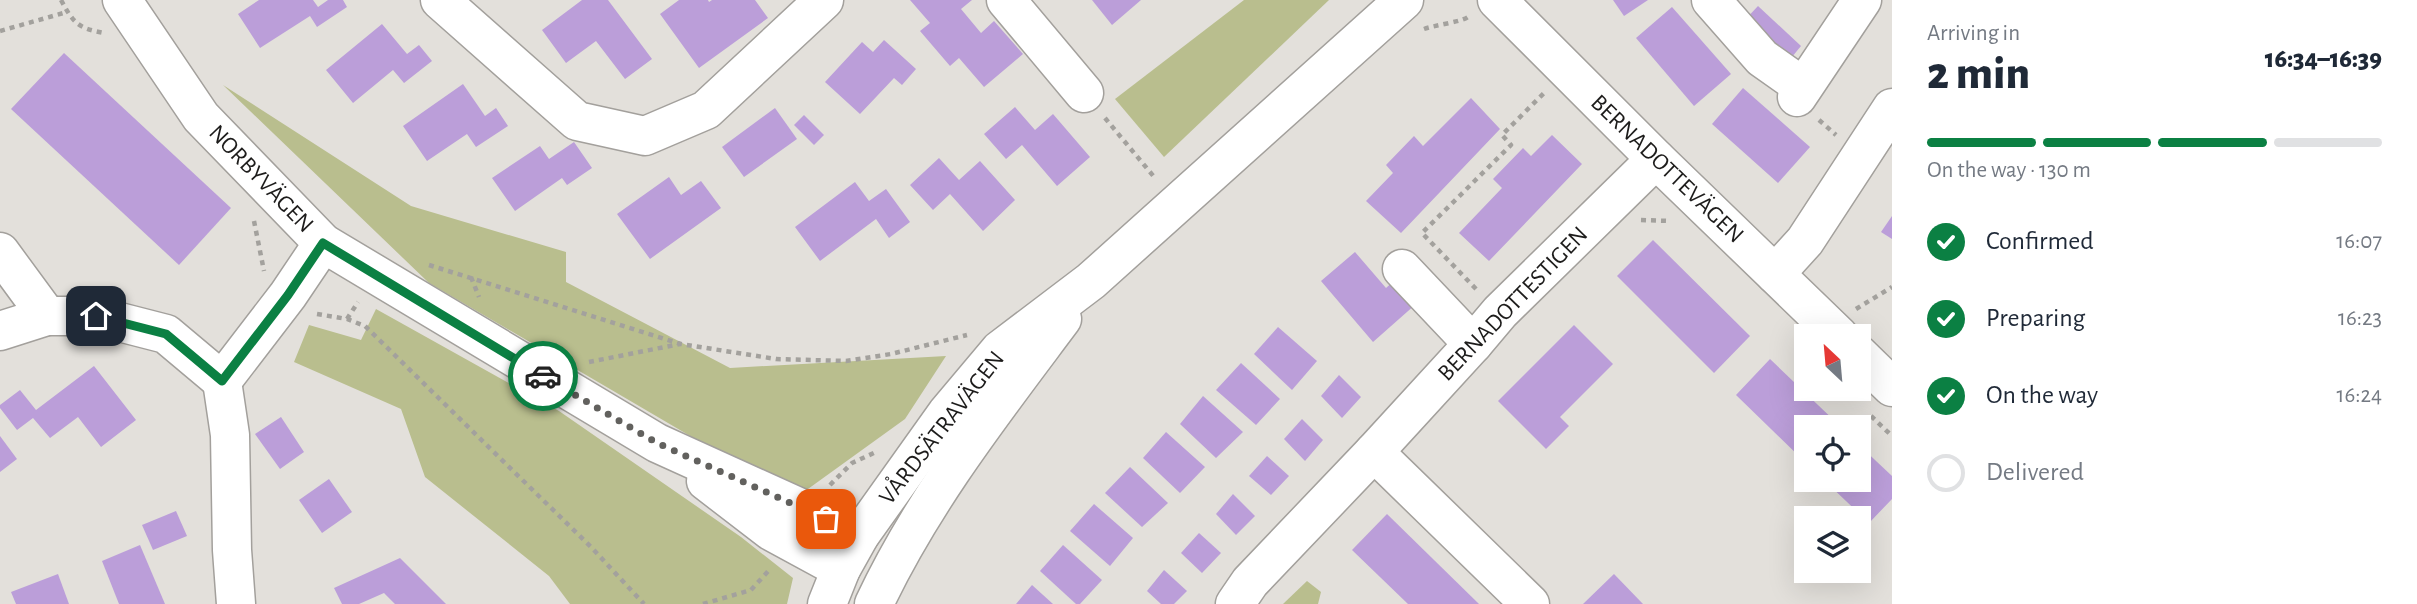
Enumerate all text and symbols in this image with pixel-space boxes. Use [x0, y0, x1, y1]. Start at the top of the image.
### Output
text: Arriving in [1927, 22, 2020, 45]
text: 16:34–16:39 [2265, 46, 2382, 72]
text: 2 min [1927, 51, 2030, 97]
street label: BERNADOTTEVÄGEN [1586, 90, 1749, 248]
street label: NORBYVÄGEN [204, 120, 319, 237]
text: On the way · 130 m [1927, 159, 2091, 182]
street label: BERNADOTTESTIGEN [1434, 222, 1592, 386]
icon: check [1927, 223, 1965, 261]
text: Confirmed [1986, 228, 2094, 254]
text: 16:07 [2336, 230, 2382, 253]
pin [66, 286, 126, 346]
icon: home [77, 297, 115, 335]
icon: check [1927, 300, 1965, 338]
text: Preparing [1986, 305, 2085, 331]
text: 16:23 [2338, 307, 2382, 330]
north arrow [1794, 324, 1871, 401]
map controls [1794, 324, 1871, 583]
courier [508, 341, 578, 411]
street label: VÅRDSÄTRAVÄGEN [873, 346, 1009, 509]
icon: car [524, 357, 562, 395]
icon: check [1927, 377, 1965, 415]
text: On the way [1986, 382, 2098, 408]
text: 16:24 [2336, 384, 2382, 407]
button: locate [1794, 415, 1871, 492]
text: Delivered [1986, 459, 2084, 485]
pin [796, 489, 856, 549]
icon: bag [807, 500, 845, 538]
button: layers [1794, 506, 1871, 583]

